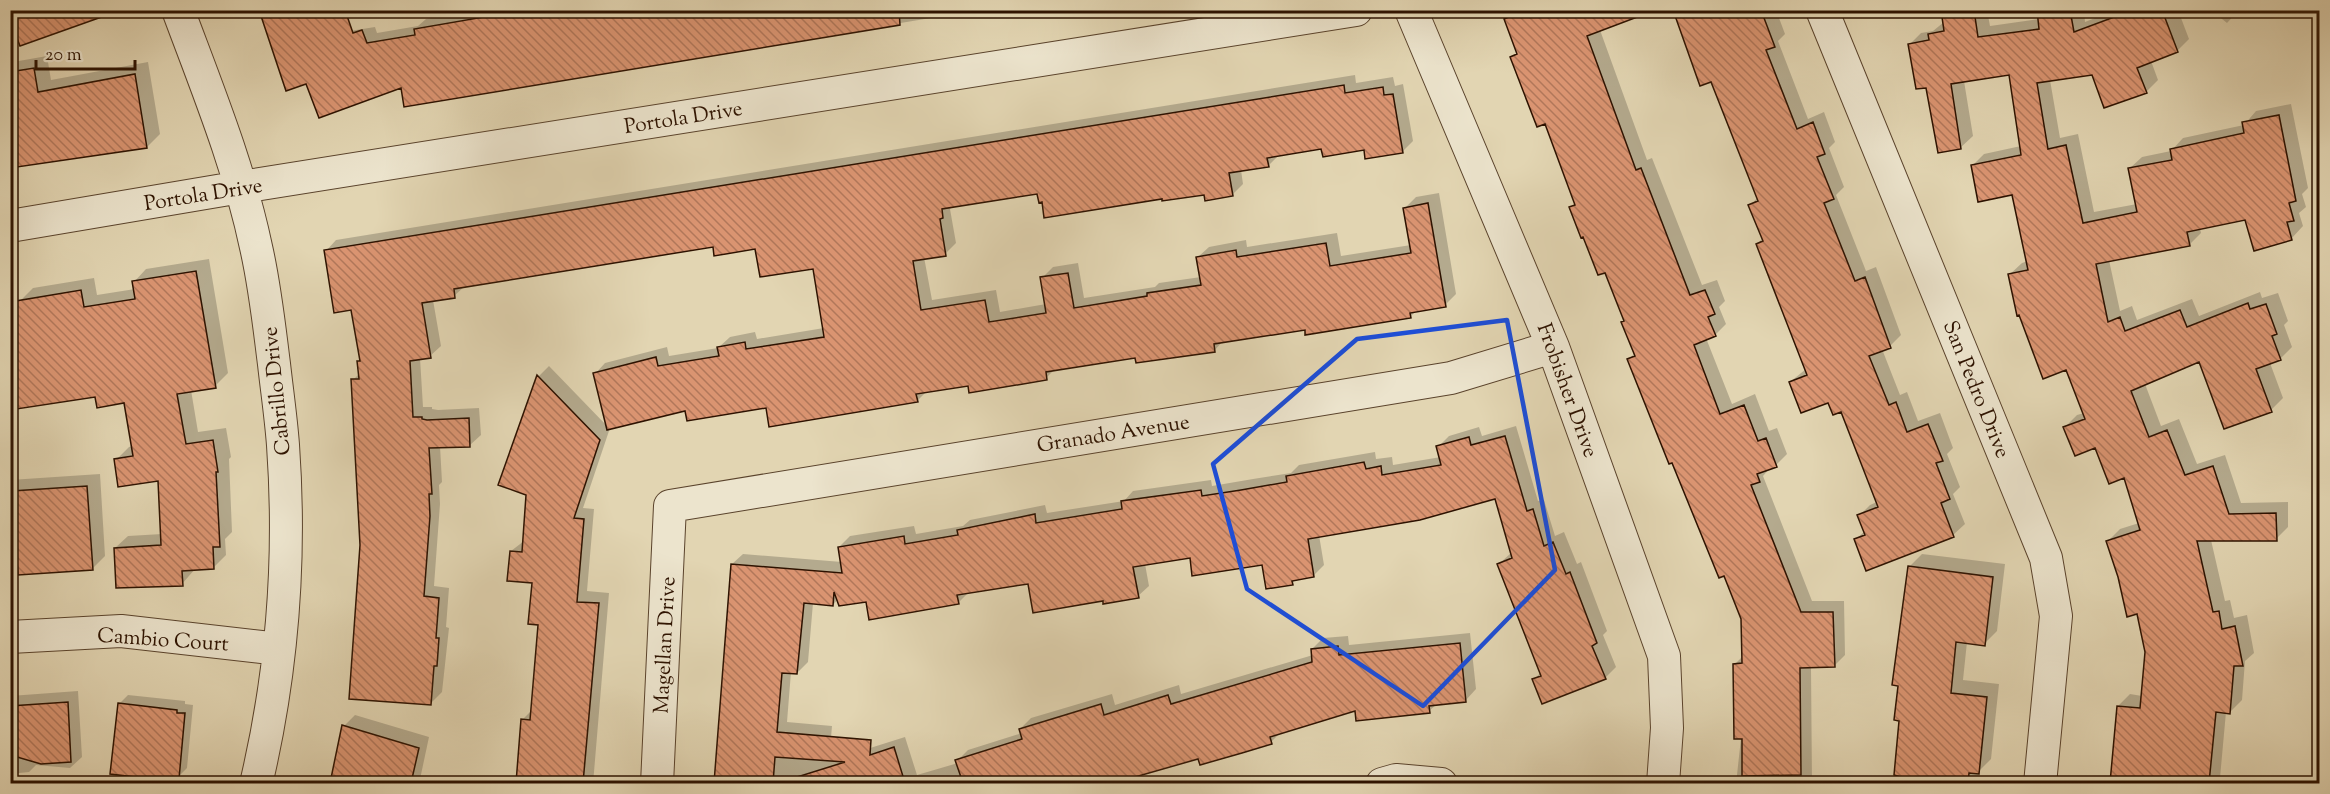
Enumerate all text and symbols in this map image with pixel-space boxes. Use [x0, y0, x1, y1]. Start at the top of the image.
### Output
scale bar [36, 33, 135, 71]
text: 20 m [45, 43, 82, 69]
street label: Portola Drive [622, 95, 745, 143]
street label: Portola Drive [142, 172, 265, 220]
street label: San Pedro Drive [1934, 317, 2016, 463]
street label: Frobisher Drive [1528, 319, 1604, 462]
street label: Cabrillo Drive [256, 325, 300, 457]
street label: Granado Avenue [1035, 408, 1192, 462]
street label: Magellan Drive [647, 576, 685, 714]
street label: Cambio Court [96, 621, 230, 661]

